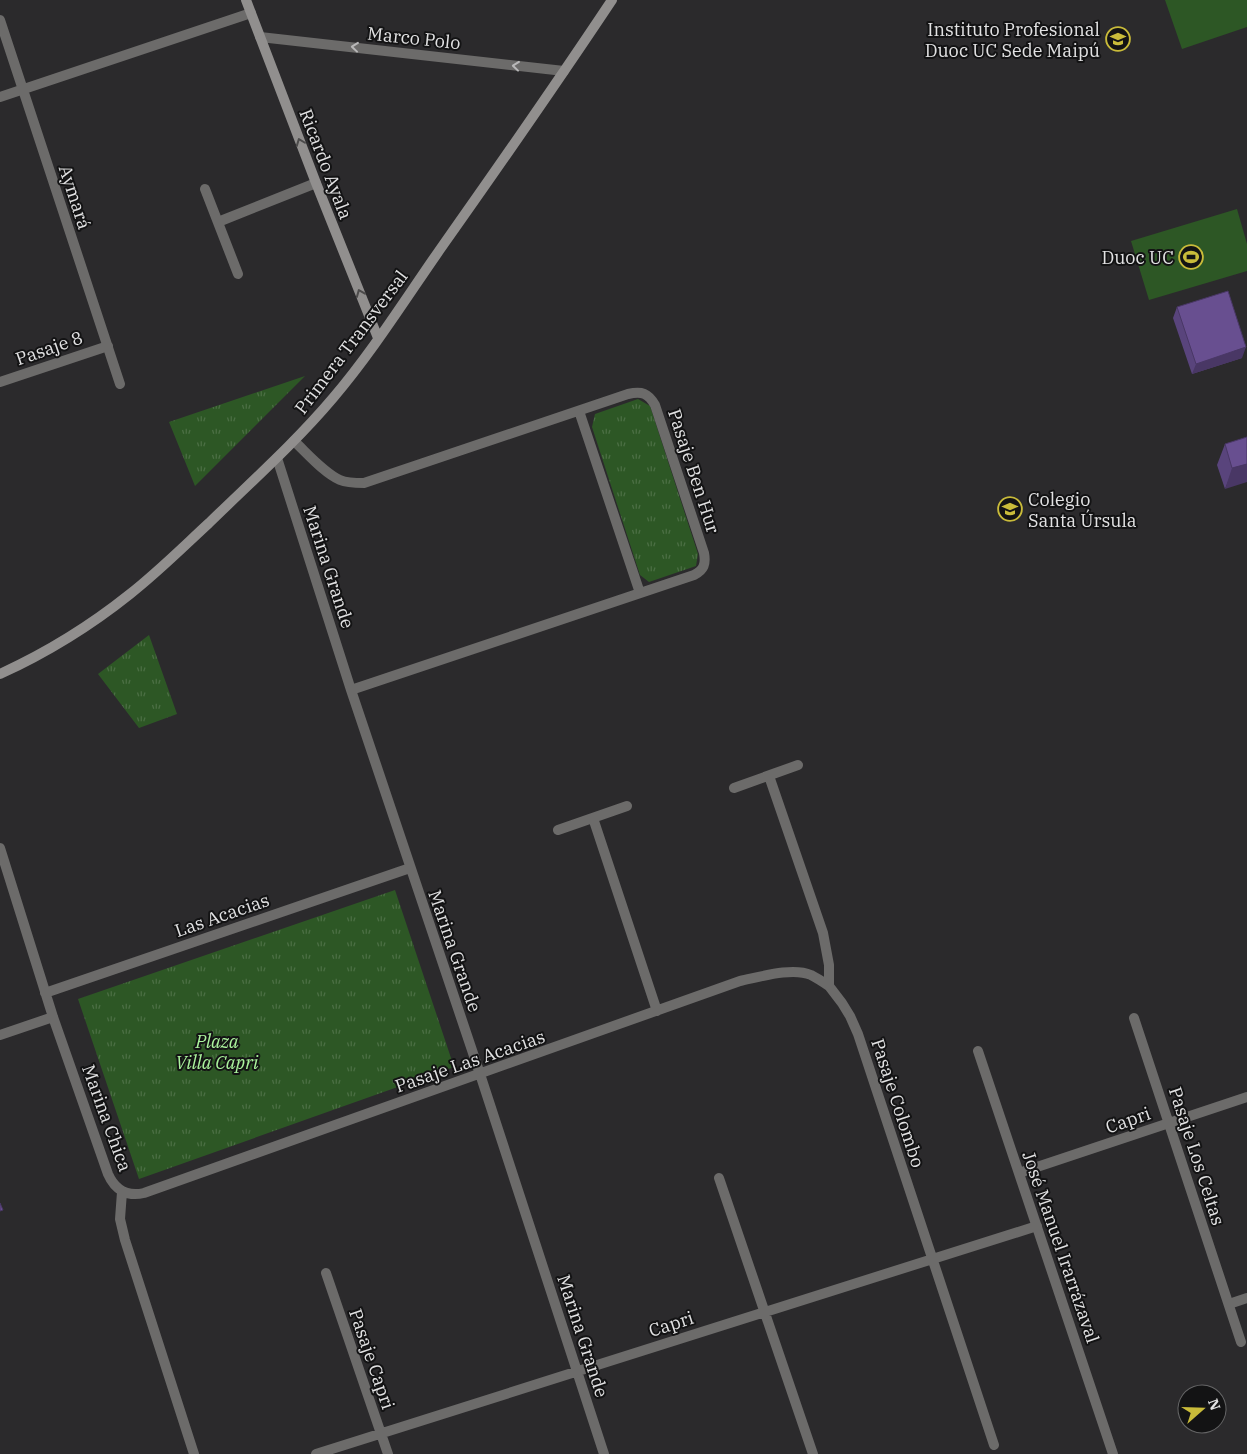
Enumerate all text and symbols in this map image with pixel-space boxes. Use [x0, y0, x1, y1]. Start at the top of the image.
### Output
place label: Instituto Profesional Duoc UC Sede Maipú [925, 18, 1100, 62]
street label: Marco Polo [366, 22, 462, 54]
school or university icon: Instituto Profesional Duoc UC Sede Maipú [1105, 26, 1131, 52]
one-way arrow [350, 42, 358, 53]
one-way arrow [512, 60, 520, 71]
street label: Ricardo Ayala [294, 105, 358, 223]
one-way arrow [296, 138, 306, 146]
street label: Aymará [54, 162, 96, 232]
sports icon: Duoc UC [1178, 244, 1204, 270]
place label: Duoc UC [1101, 246, 1174, 269]
street label: Primera Transversal [289, 266, 413, 418]
one-way arrow [356, 289, 366, 298]
street label: Pasaje 8 [12, 326, 86, 370]
street label: Pasaje Ben Hur [663, 406, 725, 536]
place label: Colegio Santa Úrsula [1028, 488, 1137, 532]
school or university icon: Colegio Santa Úrsula [997, 496, 1023, 522]
street label: Marina Grande [298, 503, 360, 631]
street label: Marina Grande [423, 887, 487, 1015]
street label: Las Acacias [172, 888, 272, 942]
street label: Pasaje Las Acacias [392, 1025, 548, 1097]
park label: Plaza Villa Capri [176, 1030, 259, 1074]
street label: Pasaje Colombo [866, 1036, 930, 1170]
street label: Marina Chica [77, 1061, 137, 1175]
street label: Pasaje Los Celtas [1164, 1084, 1230, 1228]
street label: Capri [1103, 1102, 1154, 1138]
street label: José Manuel Irarrázaval [1017, 1148, 1105, 1346]
street label: Marina Grande [552, 1272, 614, 1400]
street label: Pasaje Capri [344, 1306, 400, 1413]
street label: Capri [646, 1306, 697, 1342]
north arrow [1177, 1384, 1227, 1434]
text: N [1204, 1396, 1225, 1413]

